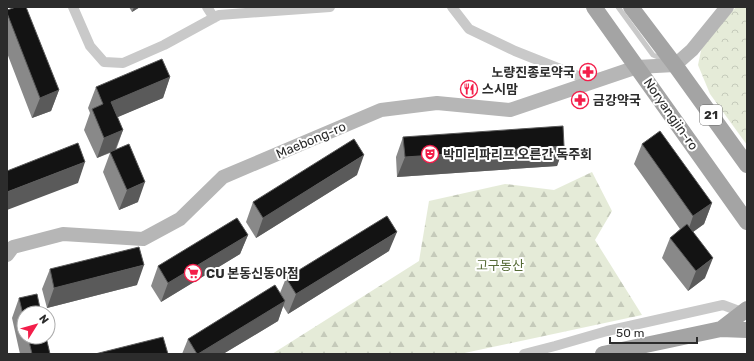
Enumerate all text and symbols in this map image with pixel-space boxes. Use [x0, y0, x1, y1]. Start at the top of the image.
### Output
pharmacy icon: 노량진종로약국 [578, 62, 598, 82]
place label: 노량진종로약국 [491, 65, 575, 80]
street label: Noryangjin-ro [640, 75, 701, 153]
restaurant icon: 스시맘 [459, 79, 479, 99]
place label: 스시맘 [482, 82, 518, 97]
pharmacy icon: 금강약국 [570, 90, 590, 110]
place label: 금강약국 [593, 93, 641, 108]
road number: 21 [700, 105, 722, 125]
street label: Maebong-ro [274, 119, 348, 162]
theatre icon: 박미리파리프 오른간 독주회 [420, 144, 440, 164]
place label: 박미리파리프 오른간 독주회 [443, 147, 592, 162]
park label: 고구동산 [476, 258, 524, 273]
supermarket icon: CU 본동신동아점 [183, 263, 203, 283]
place label: CU 본동신동아점 [206, 266, 299, 281]
north arrow [16, 305, 56, 345]
text: N [36, 312, 51, 326]
scale bar [610, 319, 697, 345]
text: 50 m [616, 326, 644, 340]

